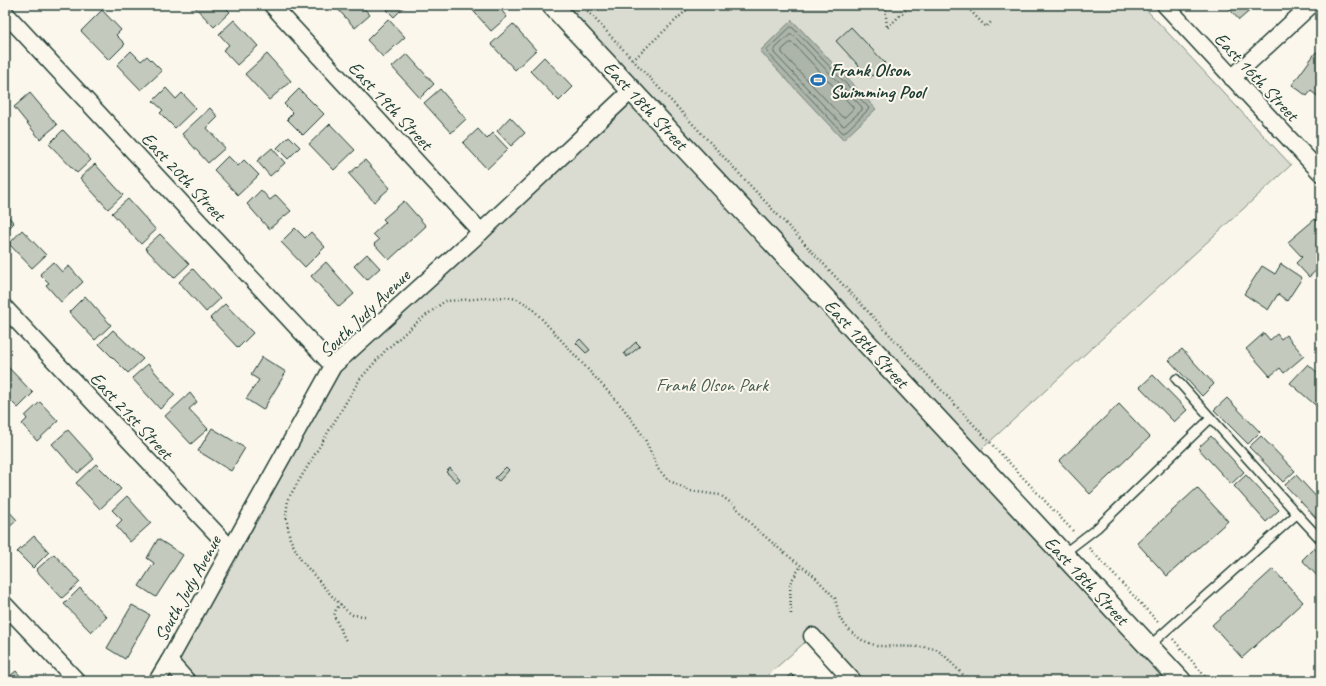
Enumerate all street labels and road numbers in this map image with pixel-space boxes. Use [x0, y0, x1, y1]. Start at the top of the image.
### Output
street label: East 16th Street [1209, 27, 1305, 128]
street label: East 19th Street [343, 56, 439, 157]
street label: East 18th Street [598, 56, 694, 157]
street label: East 20th Street [136, 127, 232, 228]
street label: South Judy Avenue [314, 263, 417, 363]
street label: East 18th Street [819, 294, 915, 395]
street label: East 21st Street [85, 367, 179, 466]
street label: South Judy Avenue [149, 530, 228, 646]
street label: East 18th Street [1039, 531, 1135, 632]

